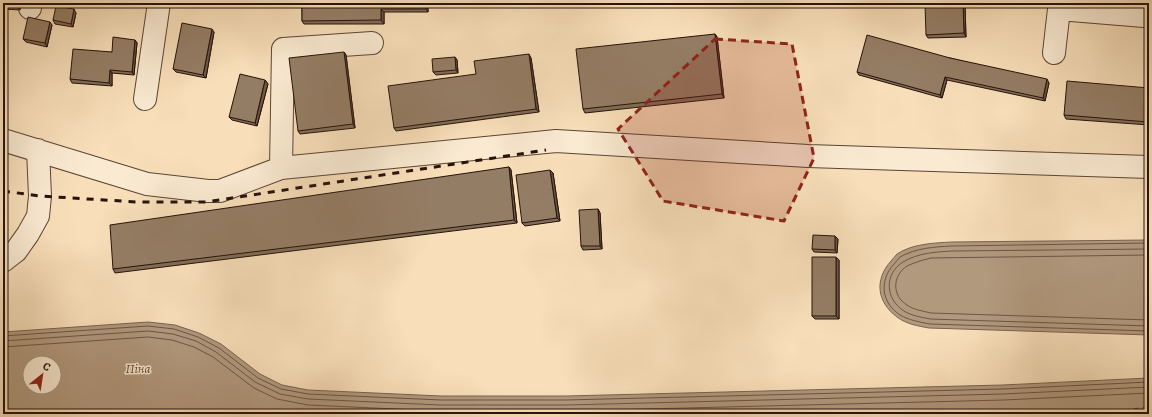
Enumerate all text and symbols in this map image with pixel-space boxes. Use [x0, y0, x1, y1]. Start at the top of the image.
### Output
north arrow [22, 355, 62, 395]
text: С [40, 359, 54, 375]
water label: Піна [125, 360, 151, 377]

